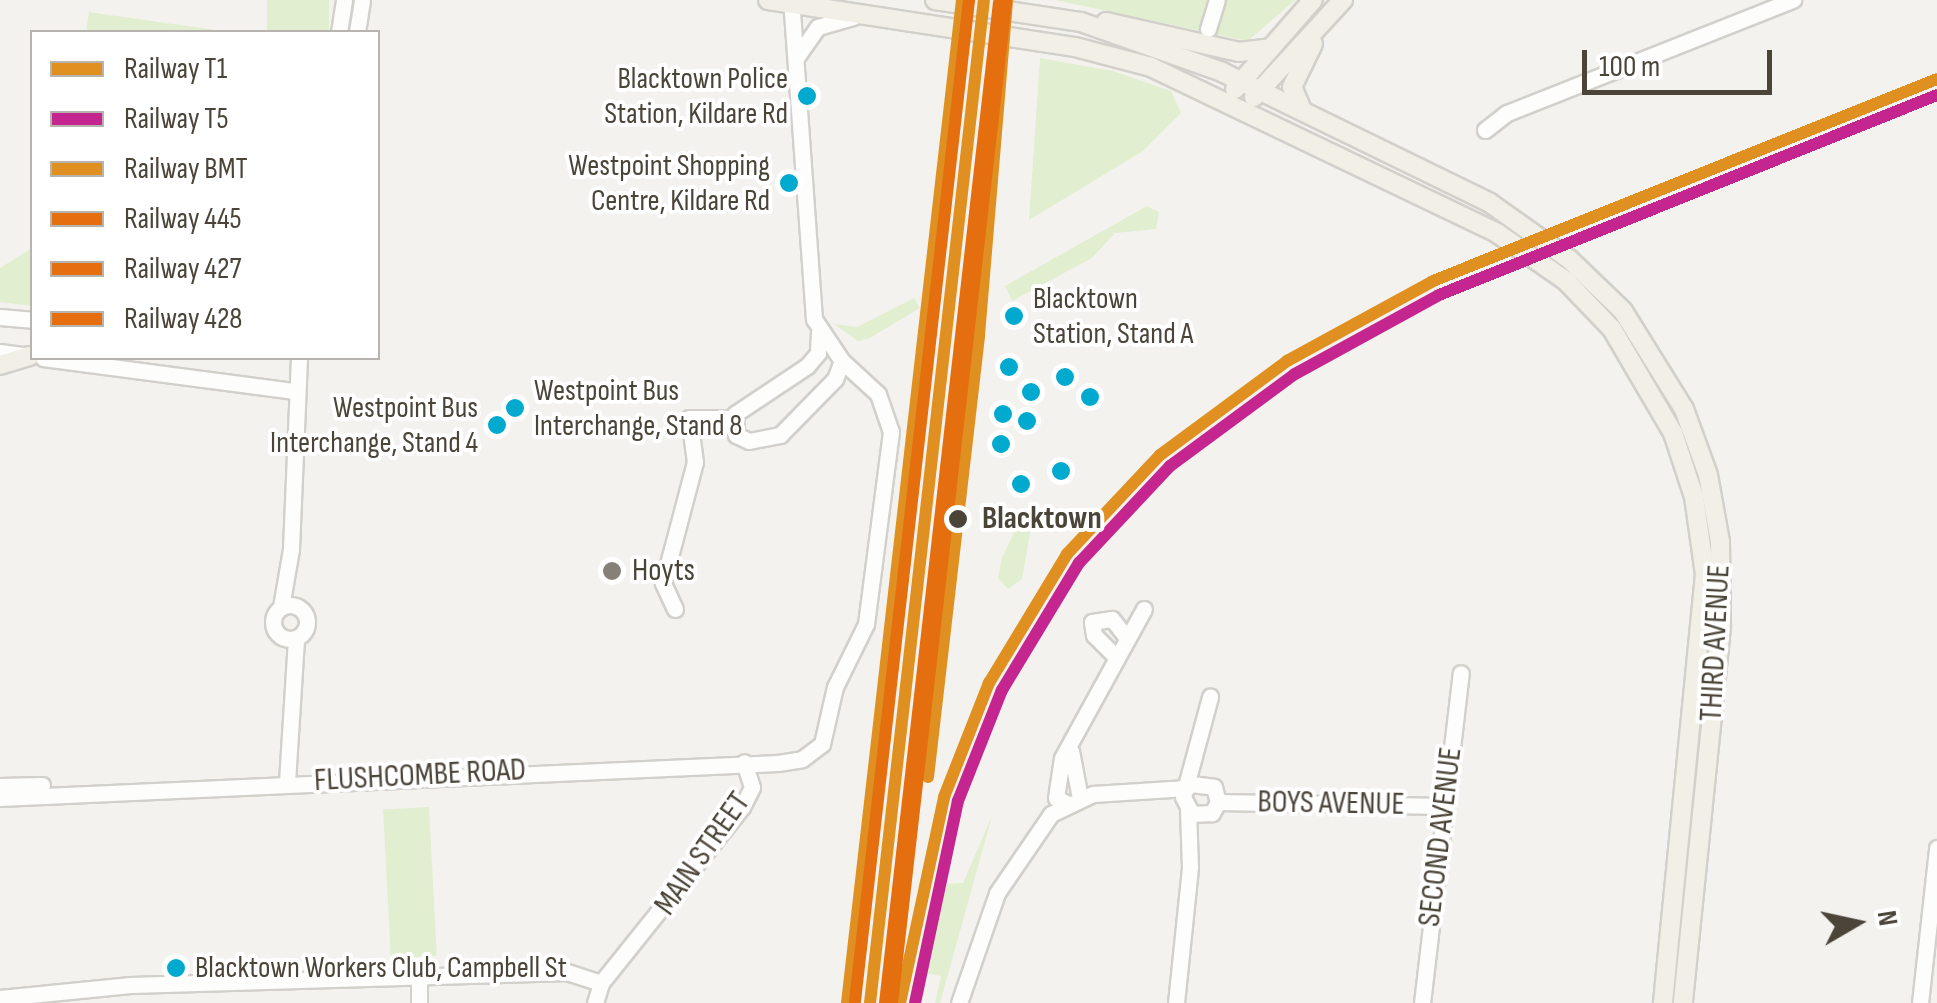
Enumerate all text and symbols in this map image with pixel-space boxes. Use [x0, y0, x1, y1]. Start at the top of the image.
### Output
legend [30, 30, 380, 360]
scale bar [1587, 30, 1777, 92]
text: 100 m [1599, 49, 1660, 85]
text: Railway T1 [124, 51, 227, 87]
place label: Blacktown Police Station, Kildare Rd [604, 61, 788, 132]
marker: Blacktown Police Station, Kildare Rd [797, 86, 817, 106]
text: Railway T5 [124, 101, 229, 137]
place label: Westpoint Shopping Centre, Kildare Rd [568, 148, 770, 218]
text: Railway BMT [124, 151, 248, 187]
marker: Westpoint Shopping Centre, Kildare Rd [779, 173, 799, 193]
text: Railway 445 [124, 201, 242, 237]
text: Railway 427 [124, 251, 241, 287]
place label: Blacktown Station, Stand A [1033, 281, 1193, 352]
text: Railway 428 [124, 301, 243, 337]
marker: Blacktown Station, Stand A [1004, 306, 1024, 326]
unlabelled marker [999, 357, 1019, 377]
unlabelled marker [1055, 367, 1075, 387]
place label: Westpoint Bus Interchange, Stand 8 [534, 373, 742, 444]
unlabelled marker [1021, 382, 1041, 402]
unlabelled marker [1080, 387, 1100, 407]
place label: Westpoint Bus Interchange, Stand 4 [270, 390, 478, 460]
marker: Westpoint Bus Interchange, Stand 8 [505, 398, 525, 418]
unlabelled marker [993, 404, 1013, 424]
unlabelled marker [1017, 411, 1037, 431]
marker: Westpoint Bus Interchange, Stand 4 [487, 415, 507, 435]
unlabelled marker [991, 434, 1011, 454]
unlabelled marker [1051, 461, 1071, 481]
unlabelled marker [1011, 474, 1031, 494]
place label: Blacktown [982, 500, 1102, 538]
marker: Blacktown [943, 504, 973, 534]
place label: Hoyts [632, 552, 695, 590]
marker: Hoyts [601, 560, 623, 582]
street label: THIRD AVENUE [1693, 564, 1739, 722]
street label: SECOND AVENUE [1411, 745, 1471, 929]
street label: FLUSHCOMBE ROAD [313, 751, 527, 801]
street label: BOYS AVENUE [1257, 784, 1405, 824]
street label: MAIN STREET [647, 785, 759, 923]
north arrow [1807, 873, 1907, 973]
text: N [1870, 908, 1905, 928]
place label: Blacktown Workers Club, Campbell St [195, 950, 567, 986]
marker: Blacktown Workers Club, Campbell St [166, 958, 186, 978]

